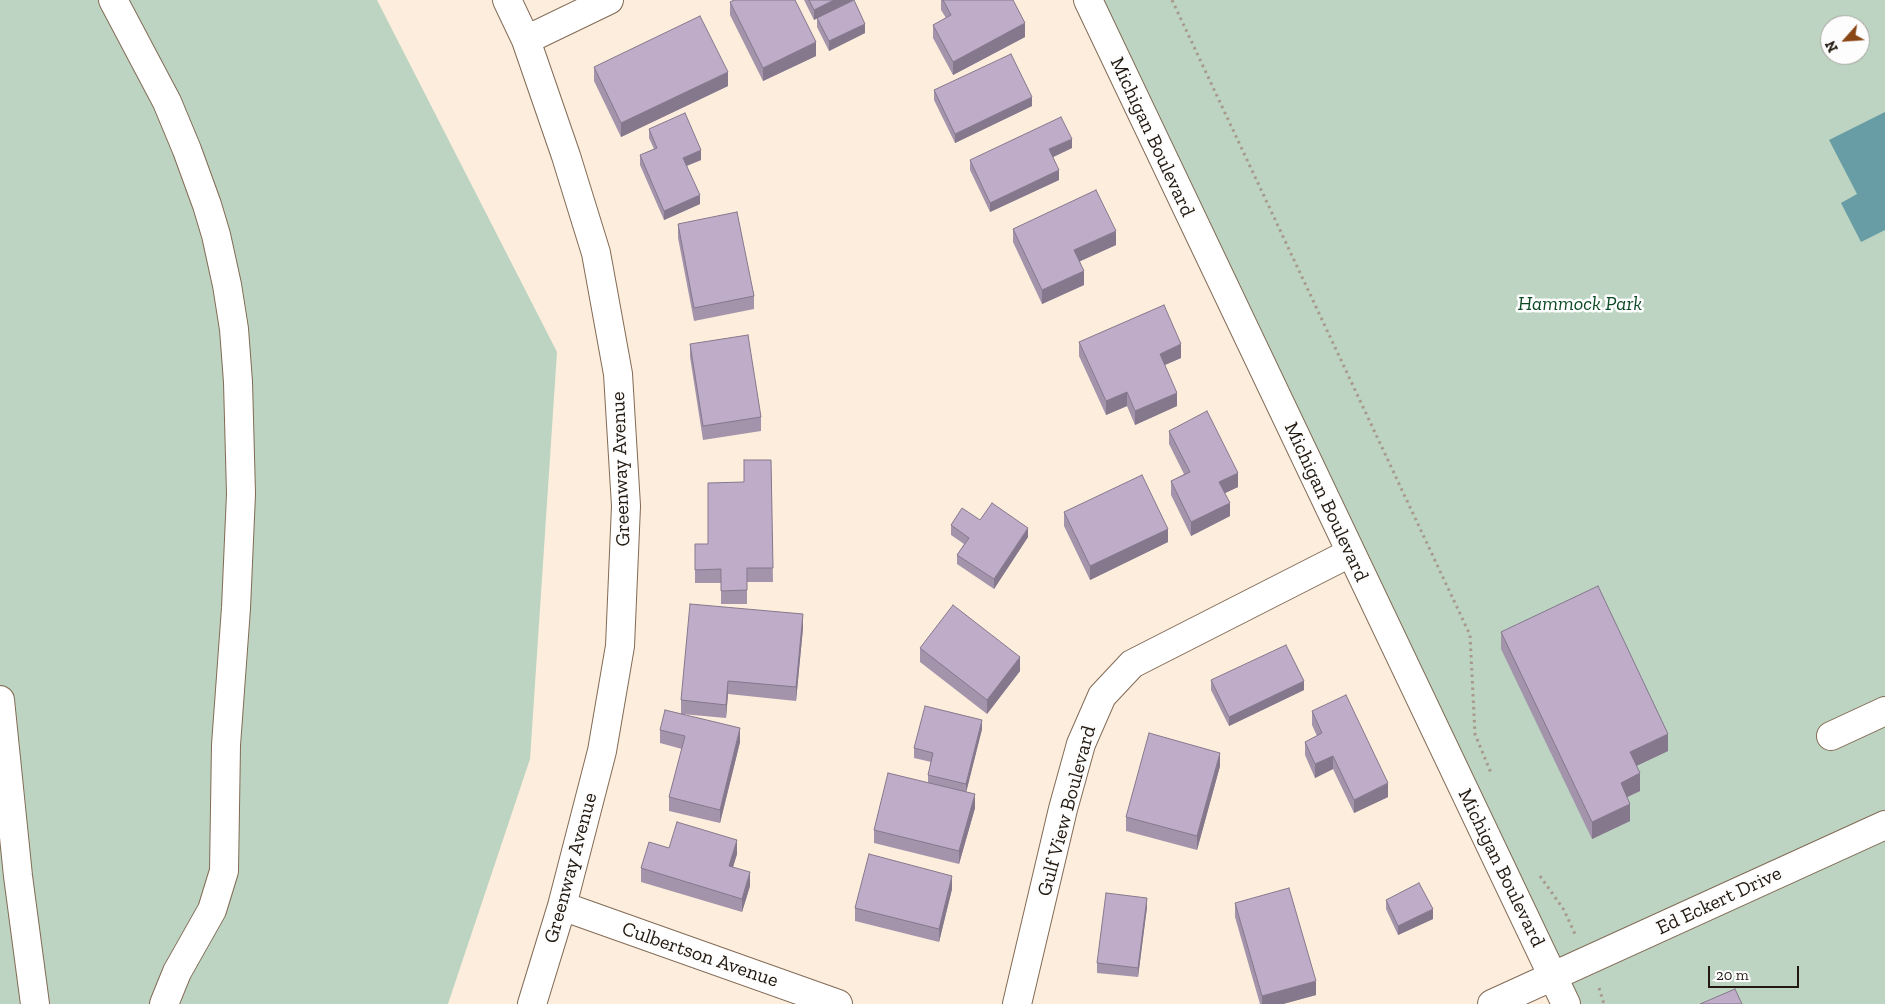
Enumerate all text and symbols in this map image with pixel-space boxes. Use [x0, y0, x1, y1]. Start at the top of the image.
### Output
north arrow [1820, 15, 1870, 65]
text: N [1822, 38, 1842, 55]
street label: Michigan Boulevard [1105, 54, 1199, 220]
park label: Hammock Park [1518, 292, 1642, 316]
street label: Greenway Avenue [606, 391, 636, 547]
street label: Michigan Boulevard [1279, 419, 1373, 585]
street label: Gulf View Boulevard [1033, 723, 1101, 899]
street label: Michigan Boulevard [1452, 785, 1550, 951]
street label: Greenway Avenue [539, 790, 603, 946]
street label: Ed Eckert Drive [1653, 862, 1785, 940]
street label: Culbertson Avenue [619, 917, 781, 993]
scale bar [1710, 956, 1801, 988]
text: 20 m [1716, 966, 1749, 984]

